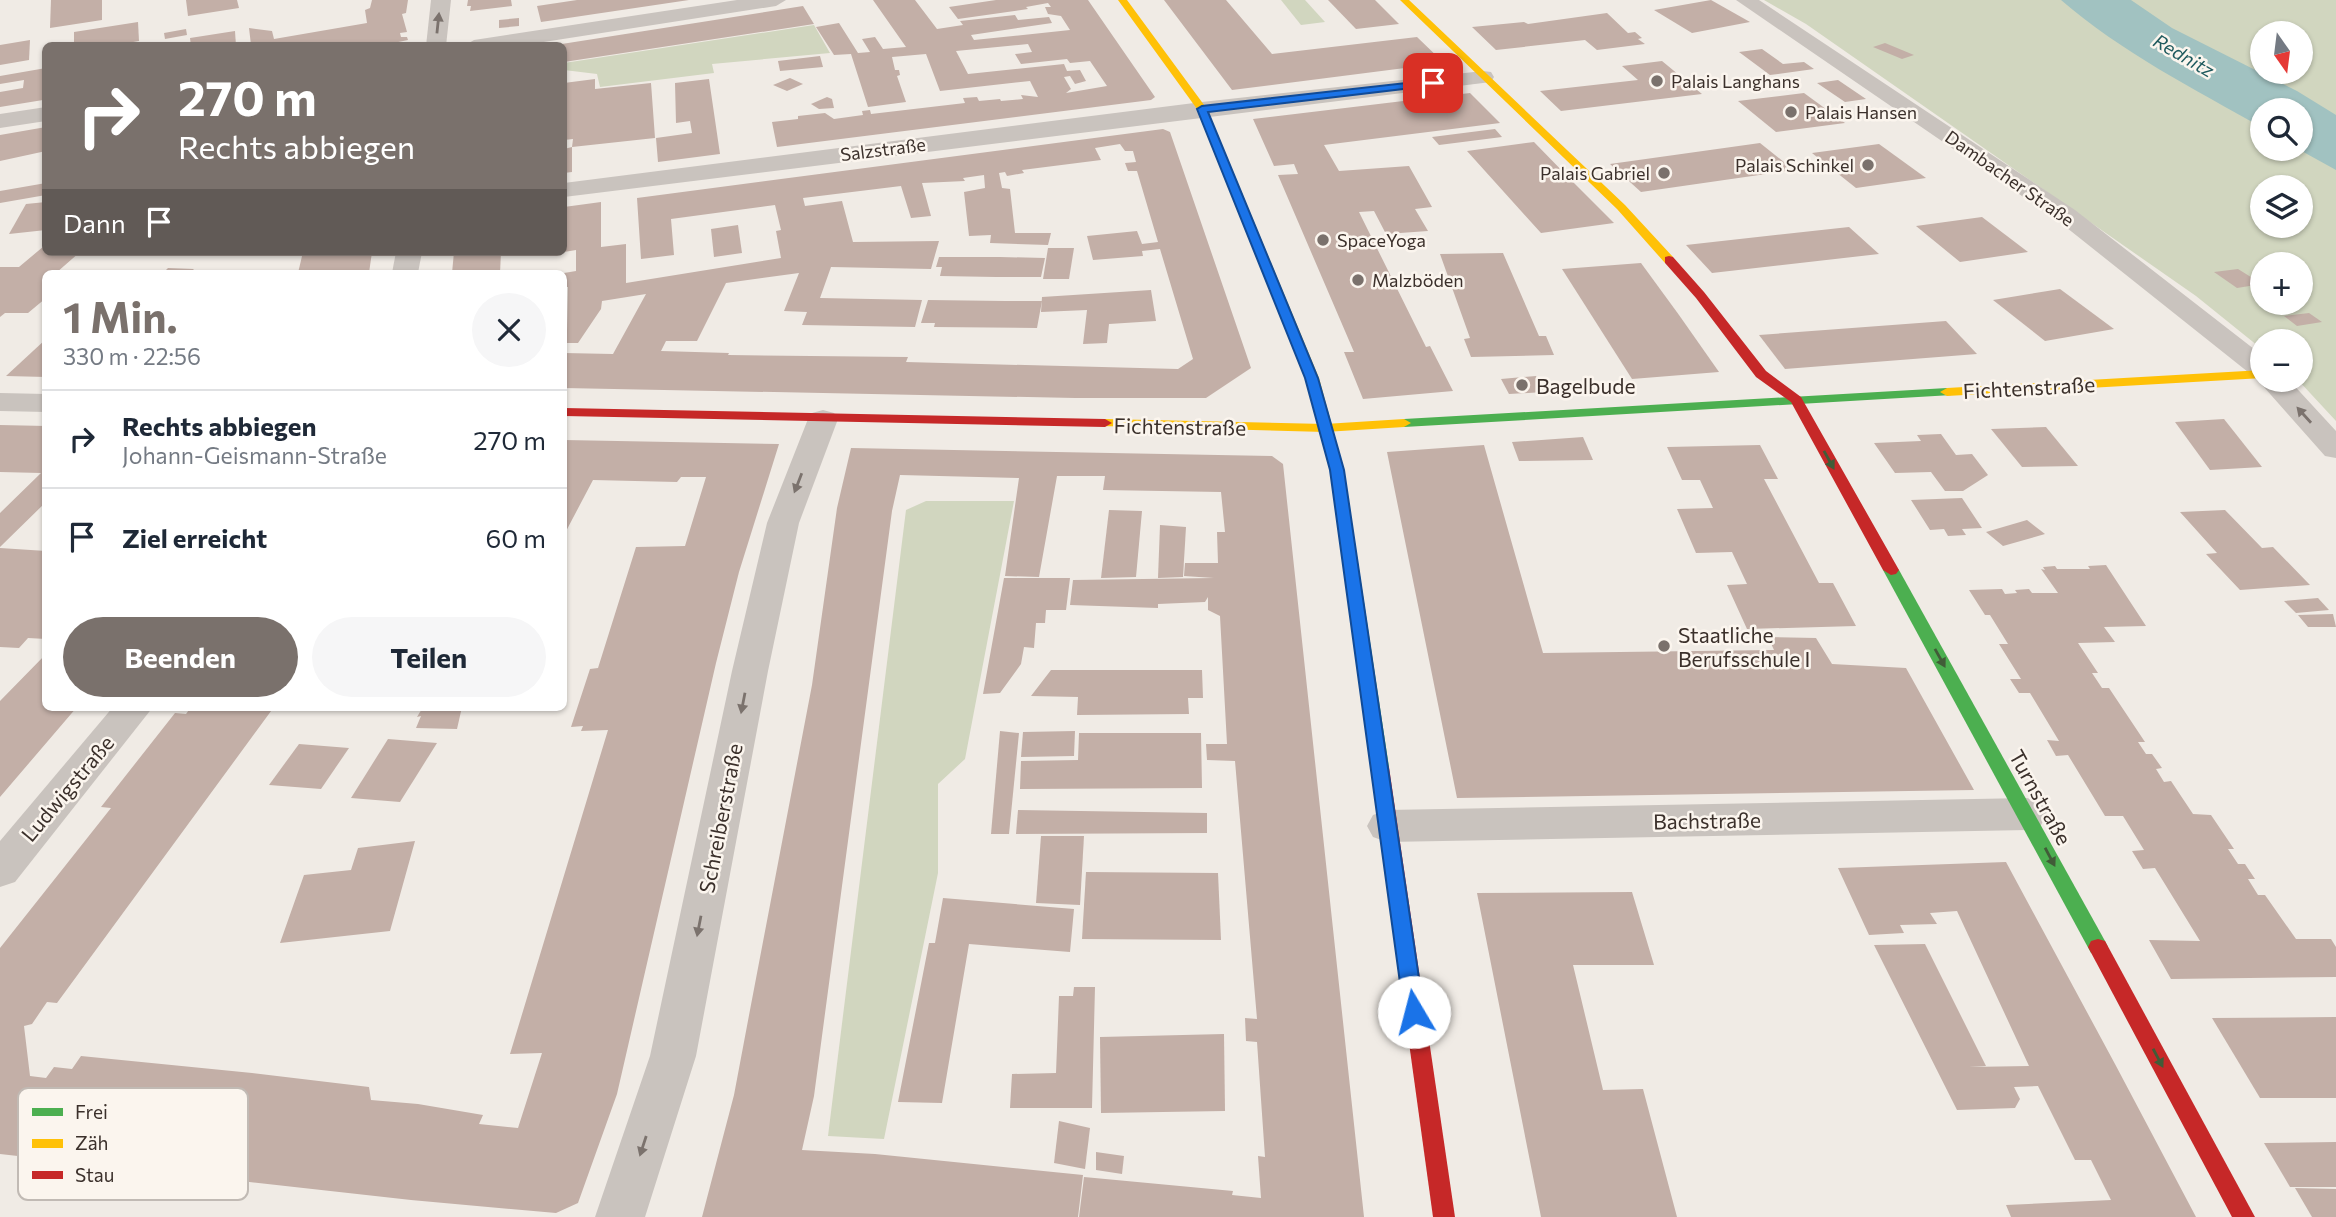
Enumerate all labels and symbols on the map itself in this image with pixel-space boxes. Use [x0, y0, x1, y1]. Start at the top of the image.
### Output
one-way arrow [433, 12, 444, 34]
north arrow [2250, 21, 2314, 84]
water label: Rednitz [2150, 29, 2219, 82]
pin [1403, 53, 1463, 113]
place label: Palais Langhans [1671, 70, 1800, 92]
marker: Palais Langhans [1649, 73, 1665, 89]
place label: Palais Hansen [1805, 101, 1917, 123]
marker: Palais Hansen [1783, 104, 1799, 120]
street label: Dambacher Straße [1941, 125, 2079, 231]
street label: Salzstraße [839, 133, 927, 165]
place label: Palais Schinkel [1735, 154, 1854, 176]
marker: Palais Schinkel [1860, 157, 1876, 173]
place label: Palais Gabriel [1540, 162, 1650, 184]
marker: Palais Gabriel [1656, 165, 1672, 181]
place label: SpaceYoga [1337, 229, 1426, 251]
marker: SpaceYoga [1315, 232, 1331, 248]
place label: Malzböden [1372, 269, 1464, 291]
marker: Malzböden [1350, 272, 1366, 288]
street label: Fichtenstraße [1962, 371, 2096, 403]
place label: Bagelbude [1536, 373, 1635, 398]
marker: Bagelbude [1514, 377, 1530, 393]
one-way arrow [2297, 407, 2313, 424]
street label: Fichtenstraße [1114, 412, 1246, 440]
one-way arrow [1823, 450, 1835, 469]
one-way arrow [793, 472, 804, 493]
place label: Staatliche Berufsschule I [1678, 622, 1810, 671]
marker: Staatliche Berufsschule I [1656, 638, 1672, 654]
one-way arrow [1934, 649, 1946, 668]
one-way arrow [738, 692, 749, 714]
street label: Ludwigstraße [15, 730, 119, 846]
street label: Schreiberstraße [693, 741, 747, 895]
street label: Turnstraße [2005, 745, 2077, 849]
street label: Bachstraße [1653, 807, 1761, 833]
one-way arrow [2045, 847, 2056, 867]
one-way arrow [693, 915, 704, 937]
position arrow [1377, 975, 1451, 1049]
one-way arrow [2152, 1048, 2164, 1067]
legend [18, 1088, 248, 1200]
text: Frei [75, 1100, 108, 1123]
text: Zäh [75, 1131, 109, 1154]
one-way arrow [637, 1136, 648, 1157]
text: Stau [75, 1163, 114, 1186]

